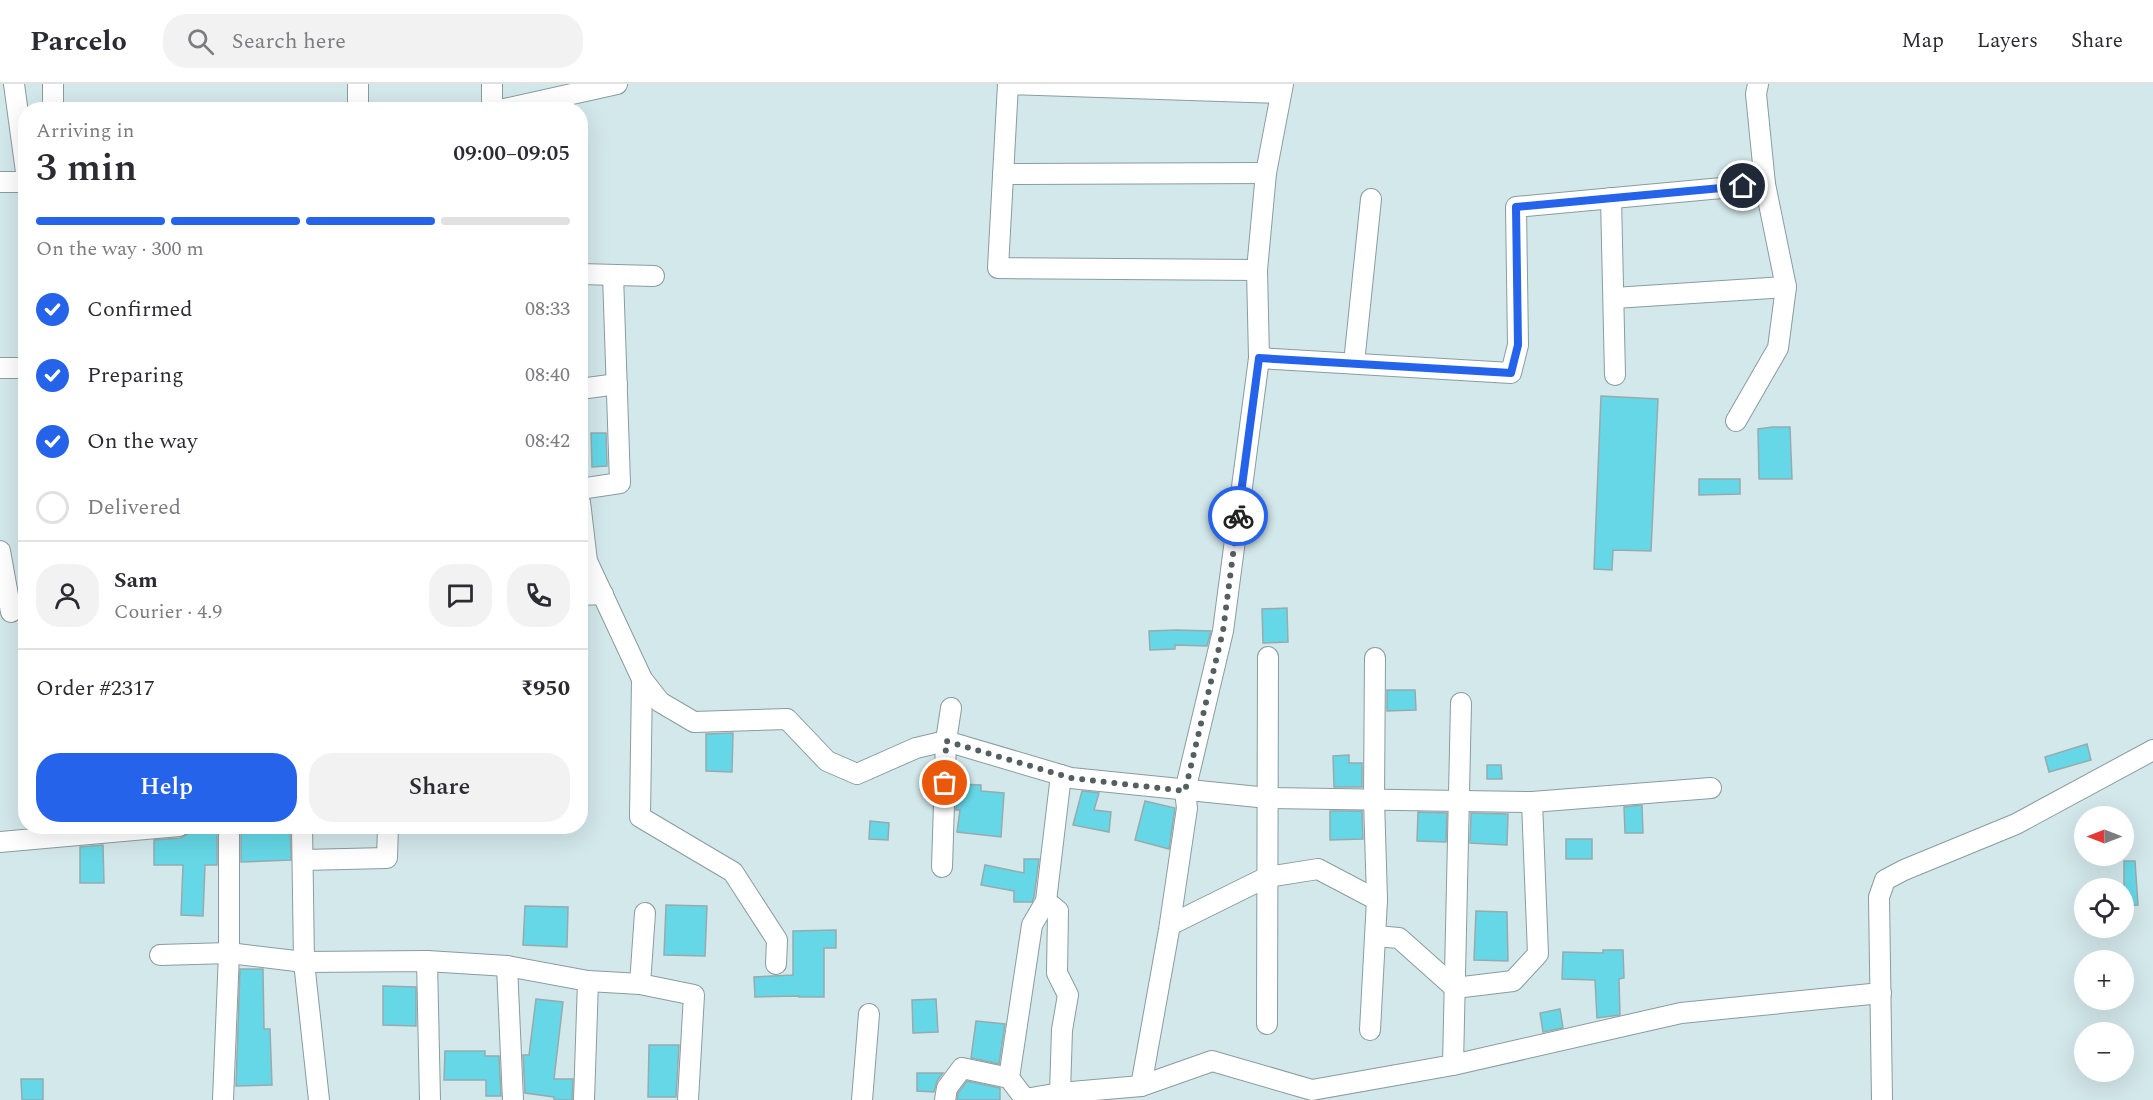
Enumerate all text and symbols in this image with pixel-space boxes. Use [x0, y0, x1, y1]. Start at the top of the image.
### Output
search box [163, 14, 583, 68]
text: Parcelo [30, 20, 127, 63]
icon: search [184, 25, 217, 58]
text: Search here [232, 25, 346, 58]
text: Map [1902, 25, 1944, 57]
text: Layers [1977, 25, 2038, 57]
text: Share [2071, 25, 2123, 57]
text: Arriving in [36, 116, 134, 146]
text: 09:00–09:05 [453, 137, 570, 170]
text: 3 min [36, 139, 137, 198]
pin [1717, 160, 1768, 211]
icon: home [1726, 169, 1759, 202]
text: On the way · 300 m [36, 234, 204, 264]
icon: check [36, 293, 69, 326]
text: Confirmed [87, 293, 193, 326]
text: 08:33 [525, 294, 570, 324]
icon: check [36, 359, 69, 392]
text: Preparing [87, 359, 184, 392]
text: 08:40 [525, 360, 570, 390]
icon: check [36, 425, 69, 458]
text: On the way [87, 425, 198, 458]
text: 08:42 [525, 426, 570, 456]
courier [1208, 486, 1268, 546]
text: Delivered [87, 491, 181, 524]
icon: bike [1222, 500, 1255, 533]
button: person [36, 564, 99, 627]
text: Sam [114, 564, 158, 597]
button: chat [429, 564, 492, 627]
button: phone [507, 564, 570, 627]
text: Courier · 4.9 [114, 597, 222, 627]
text: Order #2317 [36, 672, 155, 705]
text: ₹950 [521, 672, 570, 705]
button: Help [36, 753, 297, 822]
button: Share [309, 753, 570, 822]
pin [919, 757, 970, 808]
icon: bag [928, 766, 961, 799]
north arrow [2074, 806, 2134, 866]
map controls [2074, 806, 2134, 1082]
button: locate [2074, 878, 2134, 938]
button: + [2074, 950, 2134, 1010]
button: − [2074, 1022, 2134, 1082]

